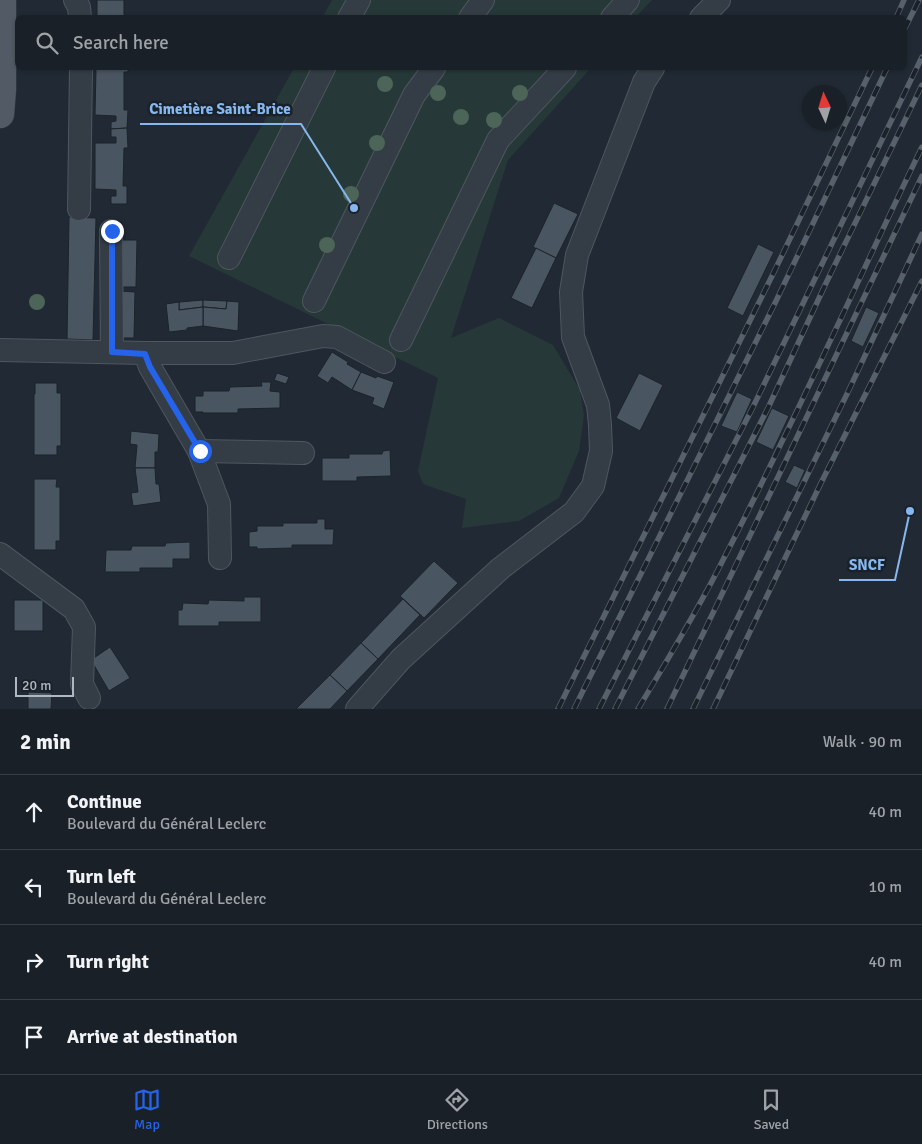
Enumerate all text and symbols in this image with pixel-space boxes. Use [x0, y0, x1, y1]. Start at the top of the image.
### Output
search box [15, 15, 907, 70]
icon: search [33, 29, 61, 57]
text: Search here [73, 31, 169, 55]
north arrow [802, 85, 847, 130]
callout: Cimetière Saint-Brice [140, 94, 301, 124]
text: Cimetière Saint-Brice [149, 100, 291, 118]
route end [101, 220, 124, 243]
route start [189, 440, 212, 463]
callout: SNCF [839, 550, 895, 580]
text: SNCF [849, 556, 885, 574]
scale bar [15, 674, 74, 697]
text: 20 m [22, 677, 51, 694]
text: 2 min [20, 729, 71, 755]
text: Walk · 90 m [823, 732, 902, 752]
text: Continue [67, 790, 142, 814]
icon: ahead [20, 798, 48, 826]
text: 40 m [868, 802, 902, 822]
text: Boulevard du Général Leclerc [67, 814, 266, 834]
text: Turn left [67, 865, 136, 889]
icon: left [20, 873, 48, 901]
text: 10 m [868, 877, 902, 897]
text: Boulevard du Général Leclerc [67, 889, 266, 909]
icon: right [20, 948, 48, 976]
text: Turn right [67, 950, 149, 974]
text: 40 m [868, 952, 902, 972]
icon: arrive [20, 1023, 48, 1051]
text: Arrive at destination [67, 1025, 238, 1049]
tab: Map [133, 1086, 161, 1133]
tab: Directions [427, 1086, 488, 1133]
tab: Saved [754, 1086, 789, 1133]

